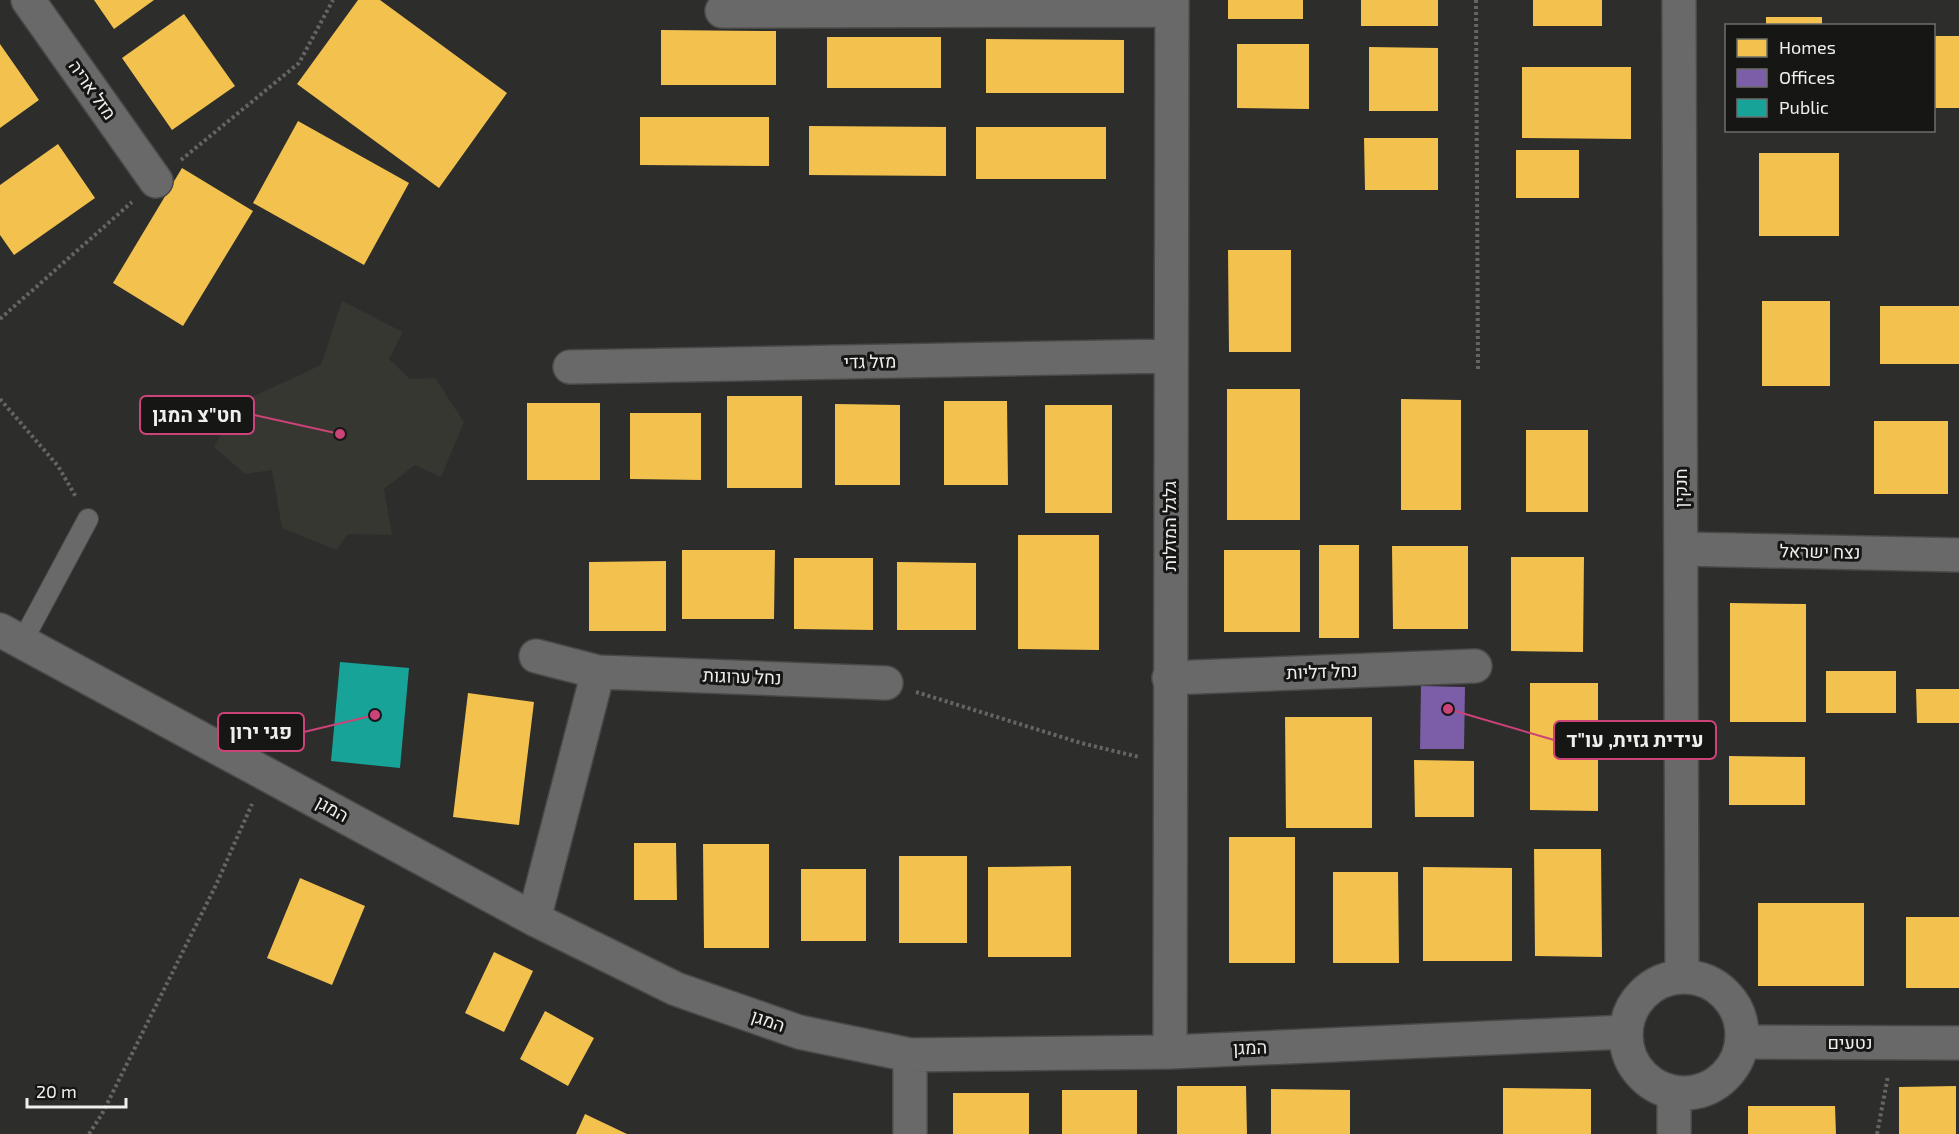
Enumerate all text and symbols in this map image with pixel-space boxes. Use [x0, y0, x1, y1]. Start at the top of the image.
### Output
legend [1725, 24, 1935, 132]
text: Homes [1779, 36, 1836, 58]
street label: מזל אריה [64, 55, 121, 123]
text: Offices [1779, 66, 1835, 88]
text: Public [1779, 96, 1829, 118]
street label: מזל גדי [843, 350, 897, 372]
callout: חט"צ המגן [140, 396, 254, 434]
text: חט"צ המגן [152, 402, 242, 426]
street label: חנקין [1669, 468, 1691, 508]
street label: גלגל המזלות [1158, 481, 1180, 571]
street label: נצח ישראל [1780, 539, 1861, 563]
street label: נחל דליות [1286, 659, 1358, 683]
street label: נחל ערוגות [702, 664, 782, 688]
callout: פגי ירון [218, 713, 304, 751]
text: פגי ירון [230, 719, 292, 743]
callout: עידית גזית, עו"ד [1554, 721, 1716, 759]
text: עידית גזית, עו"ד [1566, 727, 1704, 751]
street label: המגן [312, 790, 353, 826]
street label: המגן [749, 1004, 788, 1036]
street label: נטעים [1828, 1031, 1872, 1053]
street label: המגן [1233, 1035, 1267, 1059]
scale bar [27, 1071, 126, 1109]
text: 20 m [36, 1080, 77, 1102]

